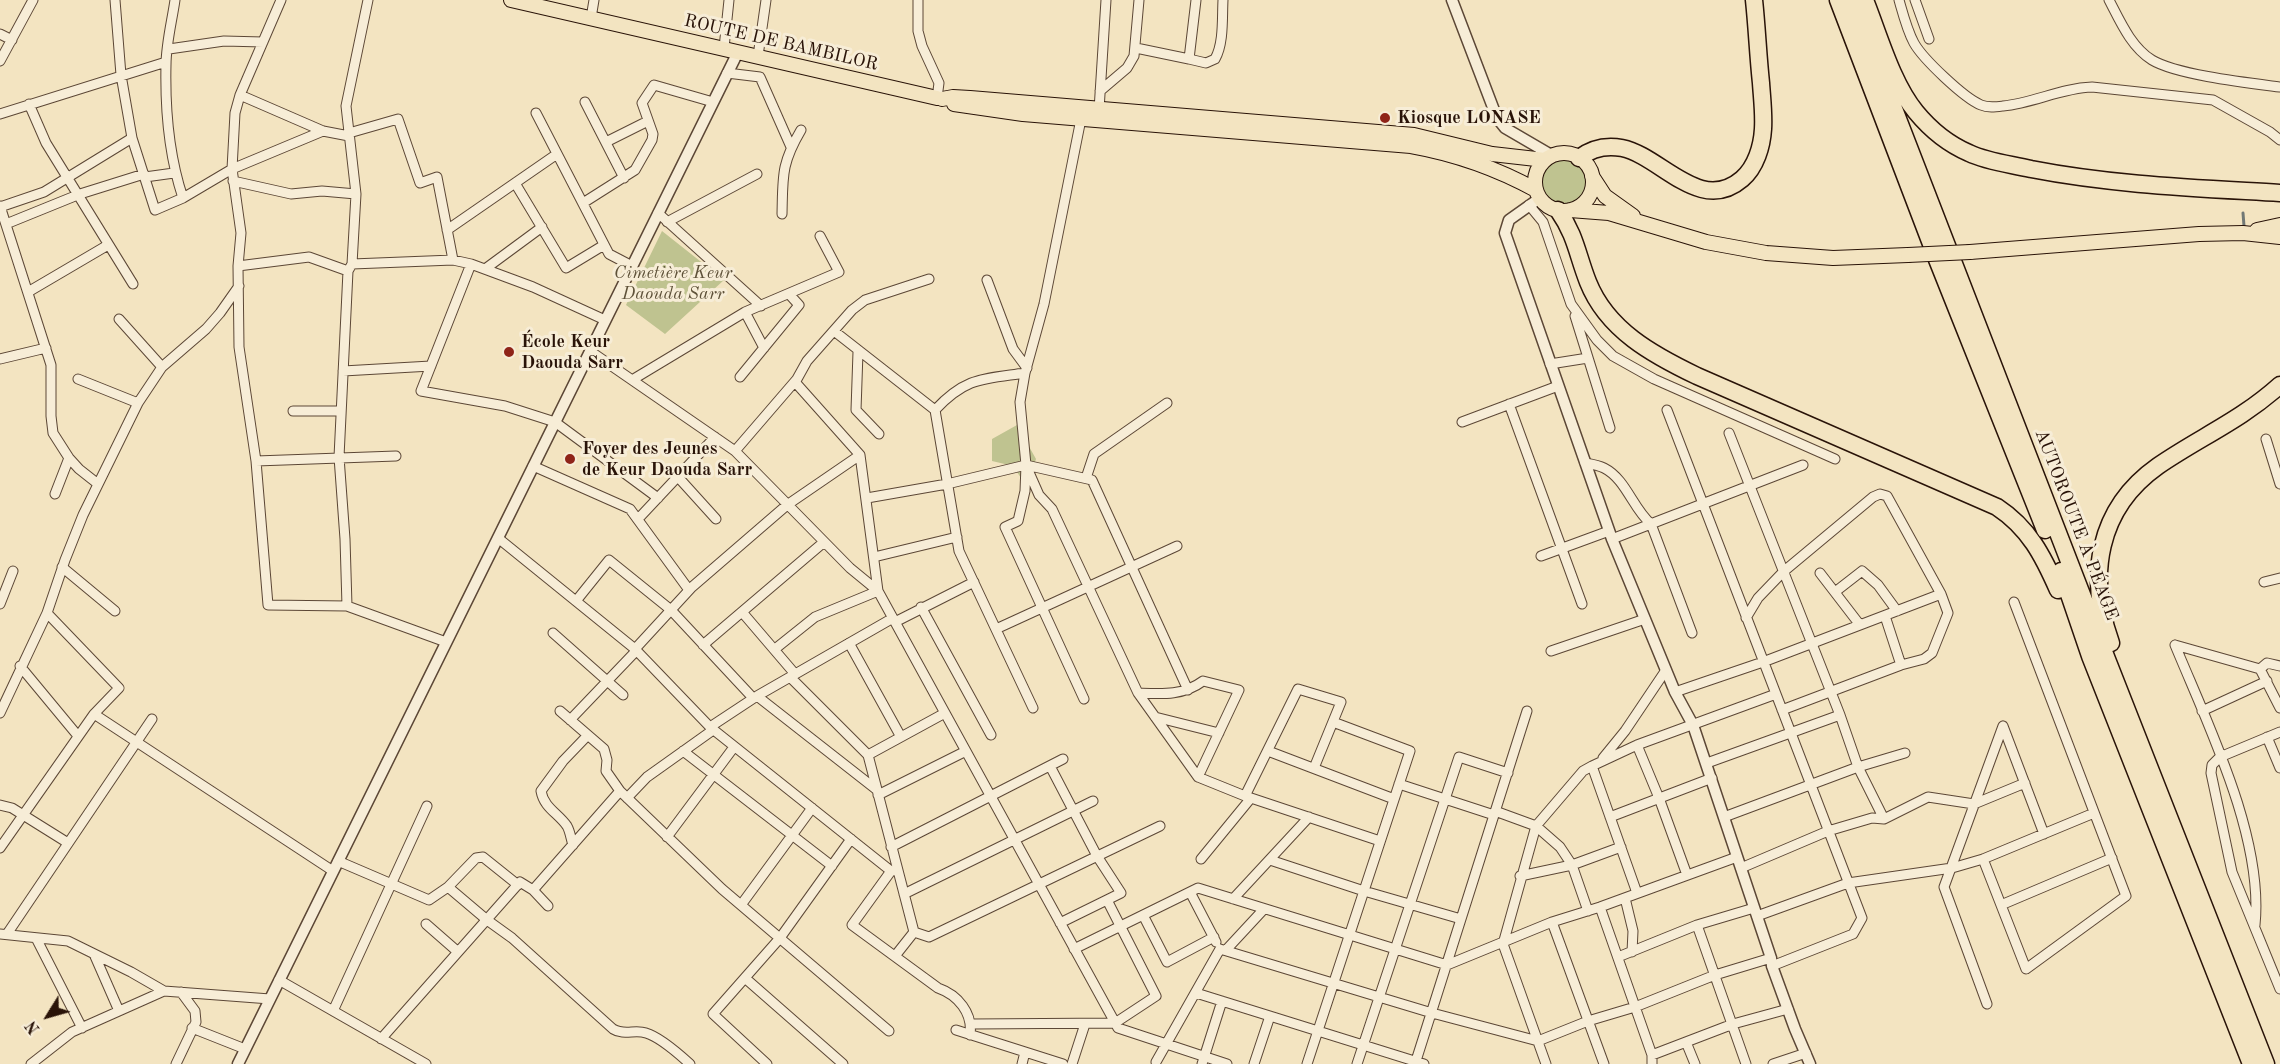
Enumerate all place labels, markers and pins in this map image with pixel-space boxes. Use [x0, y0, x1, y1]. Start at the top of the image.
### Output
place label: Kiosque LONASE [1397, 107, 1541, 129]
marker: Kiosque LONASE [1378, 111, 1392, 125]
place label: École Keur Daouda Sarr [521, 331, 623, 374]
marker: École Keur Daouda Sarr [502, 345, 516, 359]
place label: Foyer des Jeunes de Keur Daouda Sarr [582, 438, 752, 480]
marker: Foyer des Jeunes de Keur Daouda Sarr [563, 452, 577, 466]

